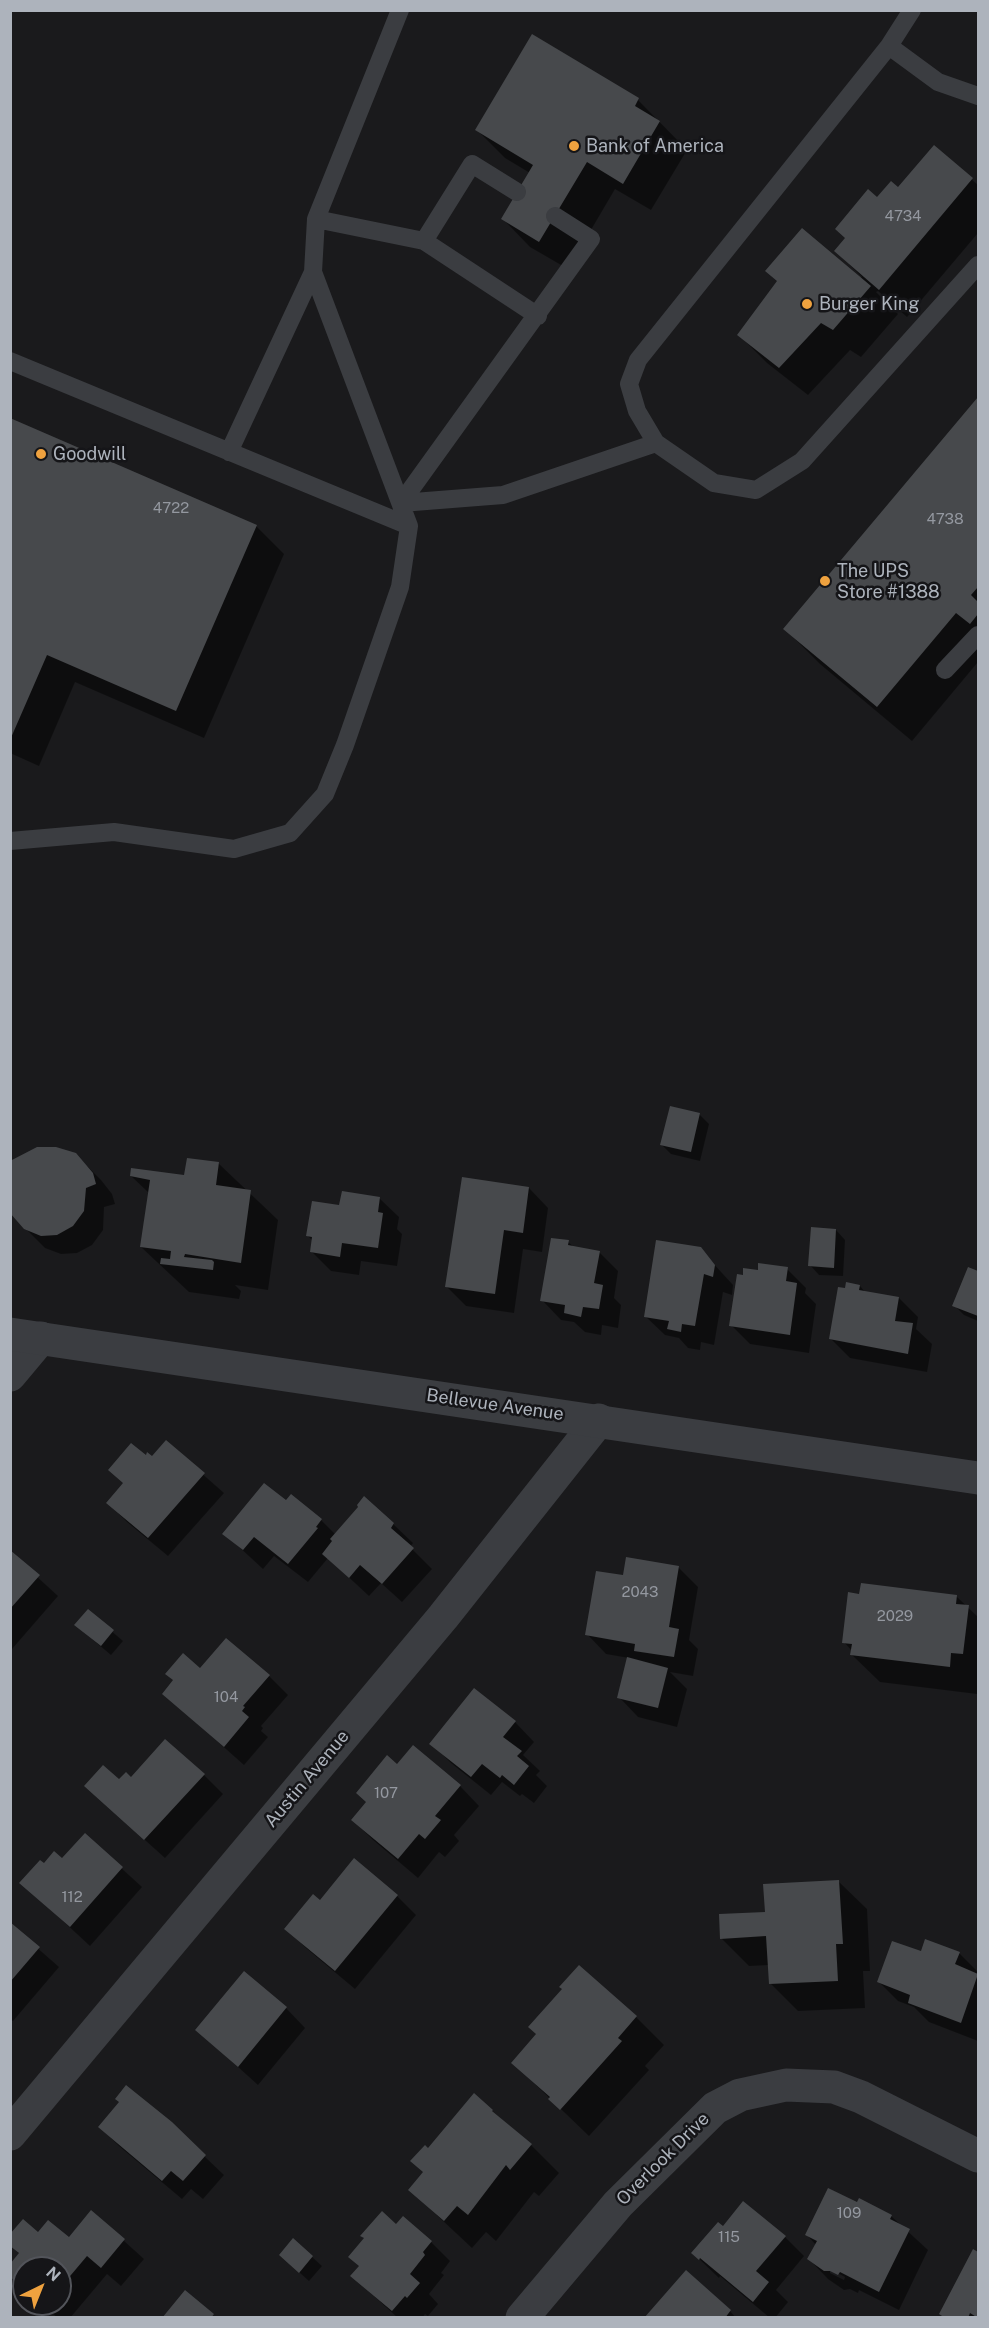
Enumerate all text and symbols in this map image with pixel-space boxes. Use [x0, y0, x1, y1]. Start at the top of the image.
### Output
place label: Bank of America [586, 135, 724, 157]
marker: Bank of America [567, 139, 581, 153]
house number: 4734 [885, 207, 921, 225]
place label: Burger King [819, 293, 919, 315]
marker: Burger King [800, 297, 814, 311]
place label: Goodwill [53, 443, 127, 465]
marker: Goodwill [34, 447, 48, 461]
house number: 4722 [153, 499, 189, 517]
house number: 4738 [926, 510, 964, 528]
place label: The UPS Store #1388 [837, 560, 940, 602]
marker: The UPS Store #1388 [818, 574, 832, 588]
street label: Bellevue Avenue [425, 1385, 565, 1425]
house number: 2043 [622, 1583, 658, 1601]
house number: 2029 [877, 1607, 913, 1625]
house number: 104 [214, 1688, 238, 1706]
street label: Austin Avenue [260, 1726, 354, 1832]
house number: 107 [374, 1784, 398, 1802]
house number: 112 [61, 1888, 83, 1906]
street label: Overlook Drive [612, 2108, 714, 2210]
house number: 109 [837, 2204, 861, 2222]
house number: 115 [718, 2228, 740, 2246]
north arrow [12, 2256, 72, 2316]
text: N [42, 2263, 64, 2285]

